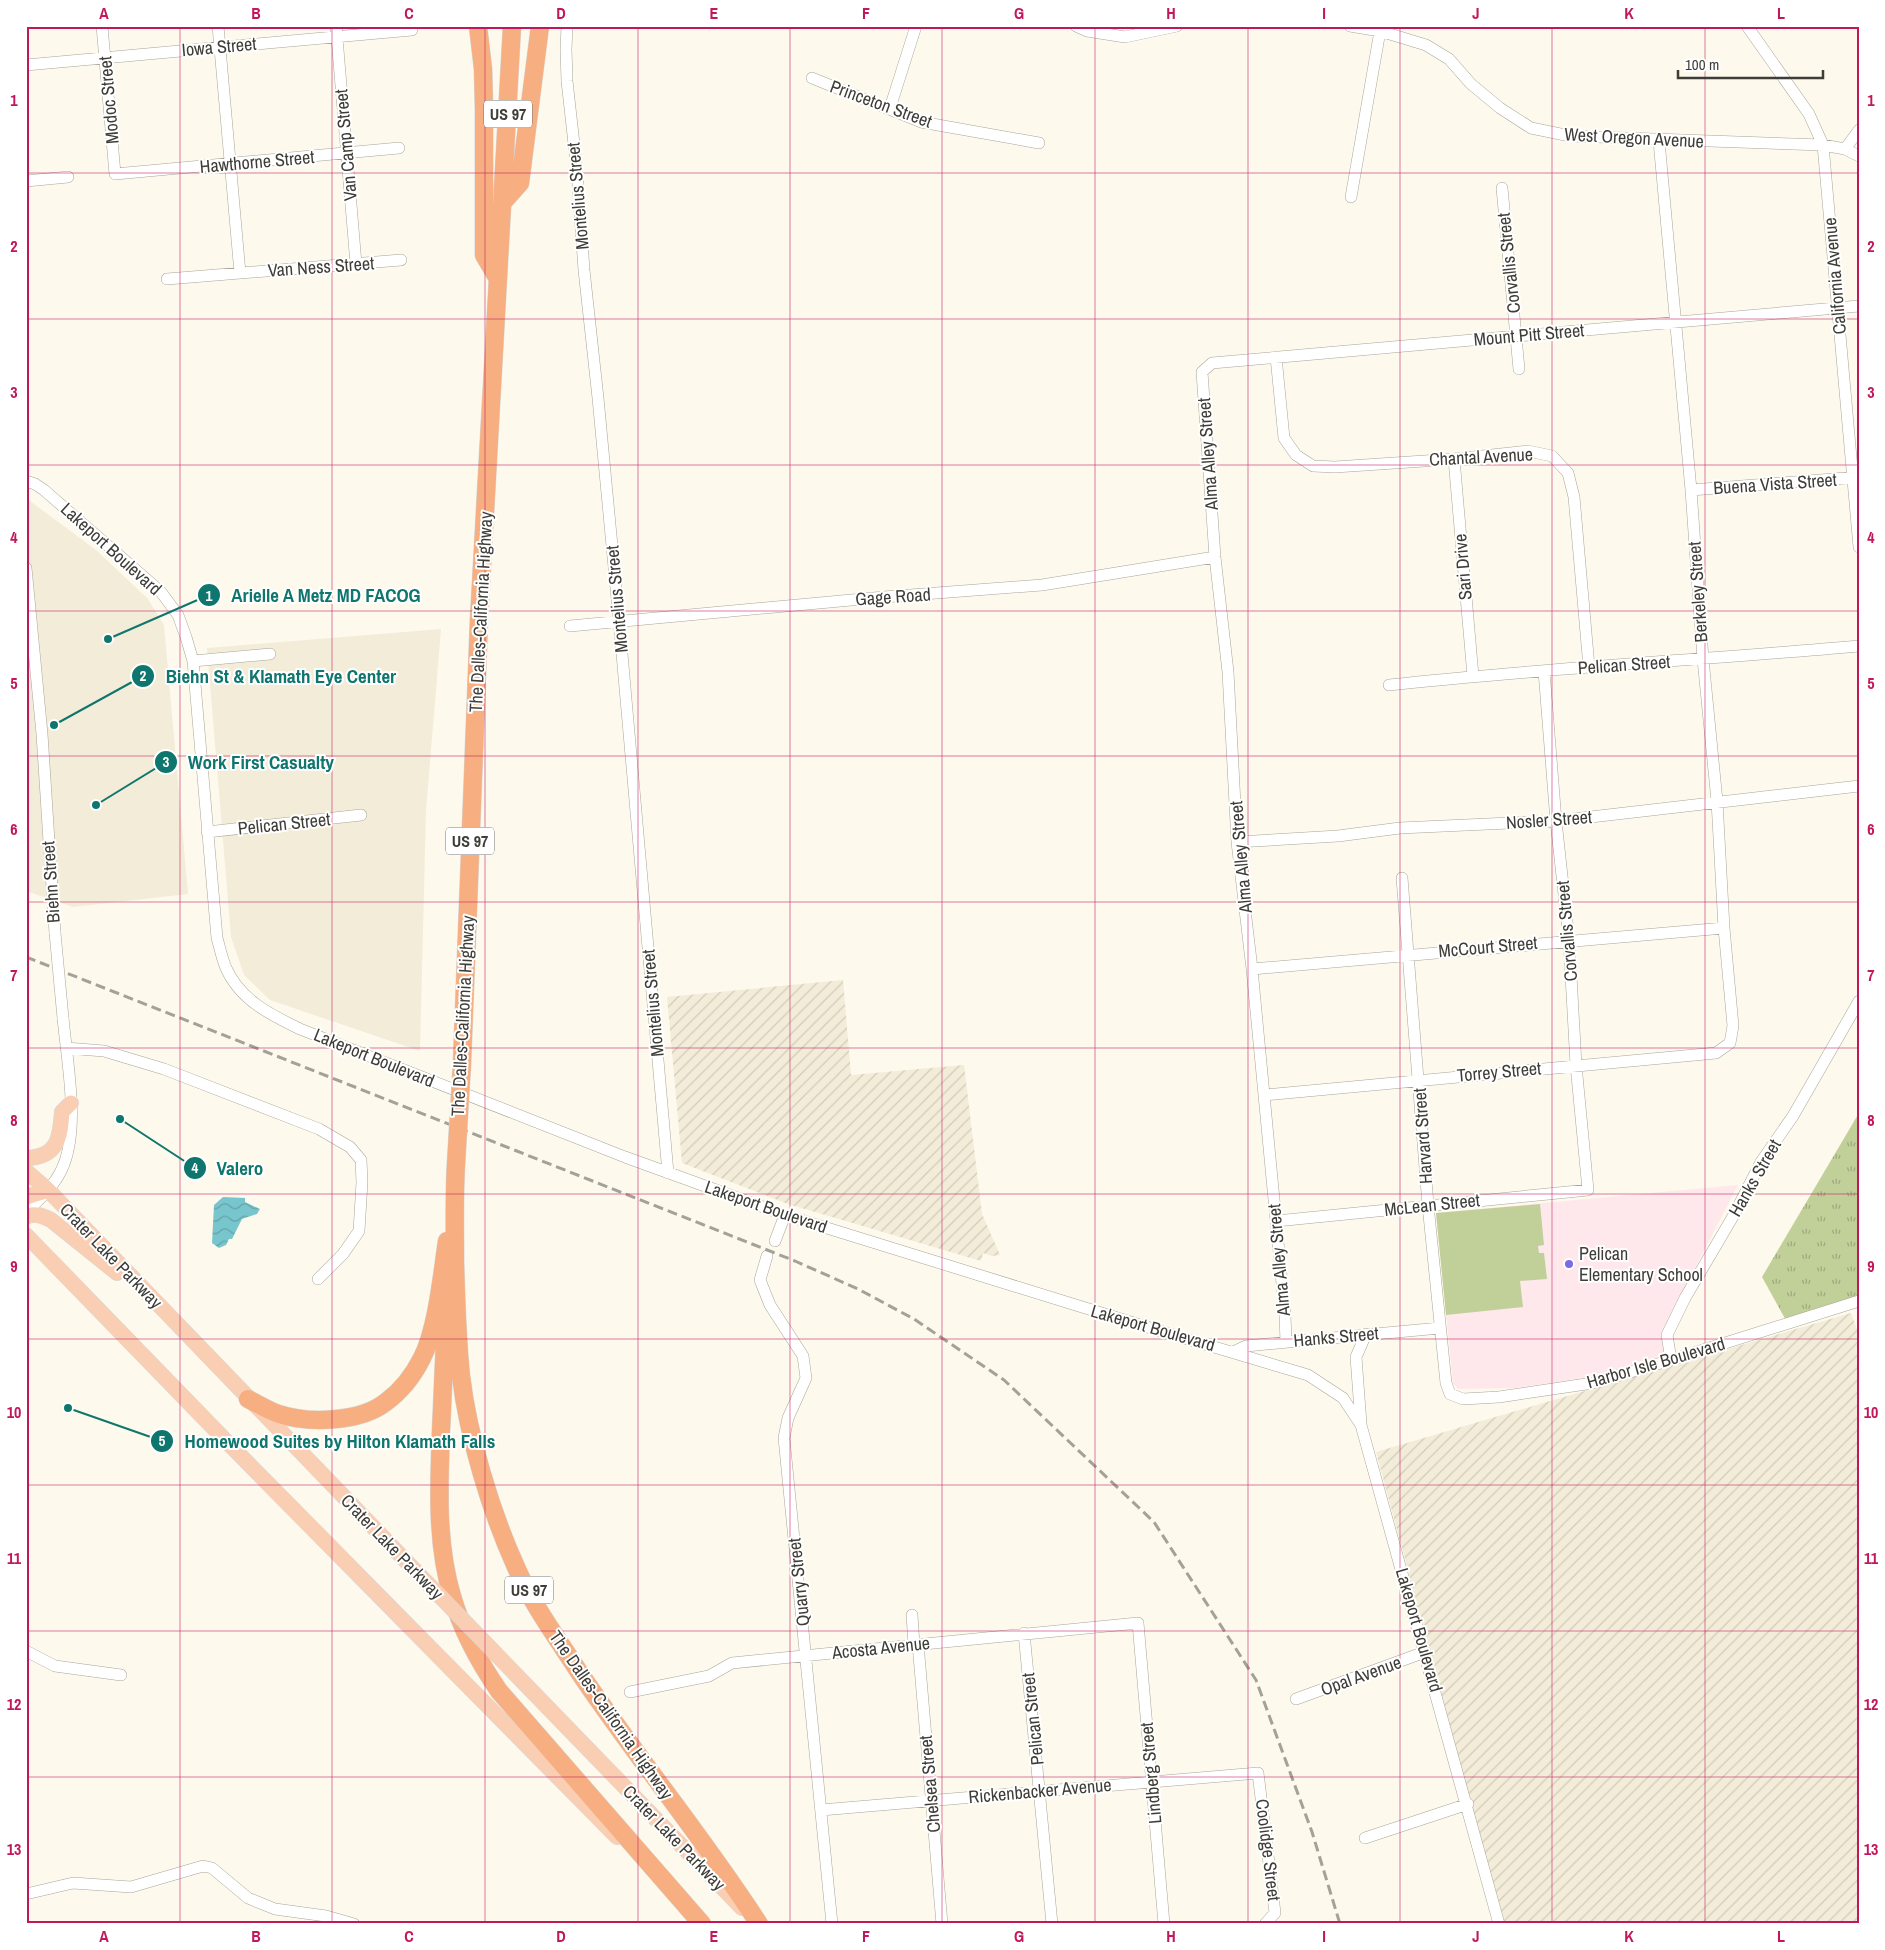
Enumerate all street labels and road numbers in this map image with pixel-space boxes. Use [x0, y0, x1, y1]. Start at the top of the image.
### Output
street label: Iowa Street [181, 31, 257, 62]
street label: Modoc Street [92, 55, 125, 145]
street label: Princeton Street [827, 74, 936, 134]
street label: Van Camp Street [328, 88, 363, 202]
road number: US 97 [484, 100, 532, 128]
street label: West Oregon Avenue [1564, 121, 1704, 154]
street label: Montelius Street [560, 141, 595, 251]
street label: Hawthorne Street [199, 144, 315, 179]
street label: Corvallis Street [1491, 212, 1526, 315]
street label: California Avenue [1817, 217, 1852, 335]
street label: Van Ness Street [267, 250, 375, 283]
street label: Mount Pitt Street [1473, 317, 1585, 352]
street label: Alma Alley Street [1191, 397, 1224, 512]
street label: Chantal Avenue [1428, 441, 1534, 472]
street label: Buena Vista Street [1712, 467, 1838, 500]
street label: Lakeport Boulevard [55, 497, 167, 601]
street label: The Dalles-California Highway [463, 510, 498, 713]
street label: Sari Drive [1447, 533, 1478, 601]
street label: Berkeley Street [1682, 541, 1713, 643]
street label: Montelius Street [599, 544, 634, 654]
street label: Gage Road [854, 581, 931, 612]
street label: Pelican Street [1577, 649, 1671, 680]
street label: Alma Alley Street [1223, 800, 1258, 915]
street label: Nosler Street [1505, 804, 1593, 835]
street label: Pelican Street [237, 806, 331, 841]
road number: US 97 [446, 828, 494, 854]
street label: Biehn Street [35, 840, 66, 924]
street label: Corvallis Street [1550, 880, 1583, 982]
street label: The Dalles-California Highway [445, 914, 480, 1117]
street label: McCourt Street [1437, 930, 1538, 963]
street label: Montelius Street [635, 948, 670, 1058]
street label: Lakeport Boulevard [310, 1022, 438, 1093]
street label: Torrey Street [1456, 1055, 1542, 1088]
street label: Harvard Street [1407, 1087, 1438, 1185]
street label: Hanks Street [1722, 1135, 1787, 1221]
street label: Lakeport Boulevard [702, 1174, 831, 1239]
street label: McLean Street [1383, 1187, 1481, 1222]
street label: Crater Lake Parkway [55, 1197, 169, 1314]
street label: Alma Alley Street [1261, 1203, 1296, 1318]
street label: Lakeport Boulevard [1088, 1298, 1218, 1357]
street label: Hanks Street [1292, 1320, 1380, 1353]
street label: Harbor Isle Boulevard [1584, 1331, 1728, 1394]
street label: Crater Lake Parkway [336, 1488, 450, 1605]
street label: Quarry Street [781, 1537, 816, 1627]
street label: Lakeport Boulevard [1390, 1565, 1449, 1695]
road number: US 97 [505, 1576, 553, 1604]
street label: The Dalles-California Highway [544, 1625, 680, 1805]
street label: Acosta Avenue [830, 1630, 931, 1665]
street label: Opal Avenue [1317, 1649, 1405, 1702]
street label: Pelican Street [1015, 1672, 1050, 1766]
street label: Lindberg Street [1134, 1721, 1167, 1825]
street label: Chelsea Street [913, 1734, 946, 1834]
street label: Rickenbacker Avenue [967, 1772, 1112, 1809]
street label: Crater Lake Parkway [618, 1779, 732, 1896]
street label: Coolidge Street [1250, 1798, 1287, 1902]

